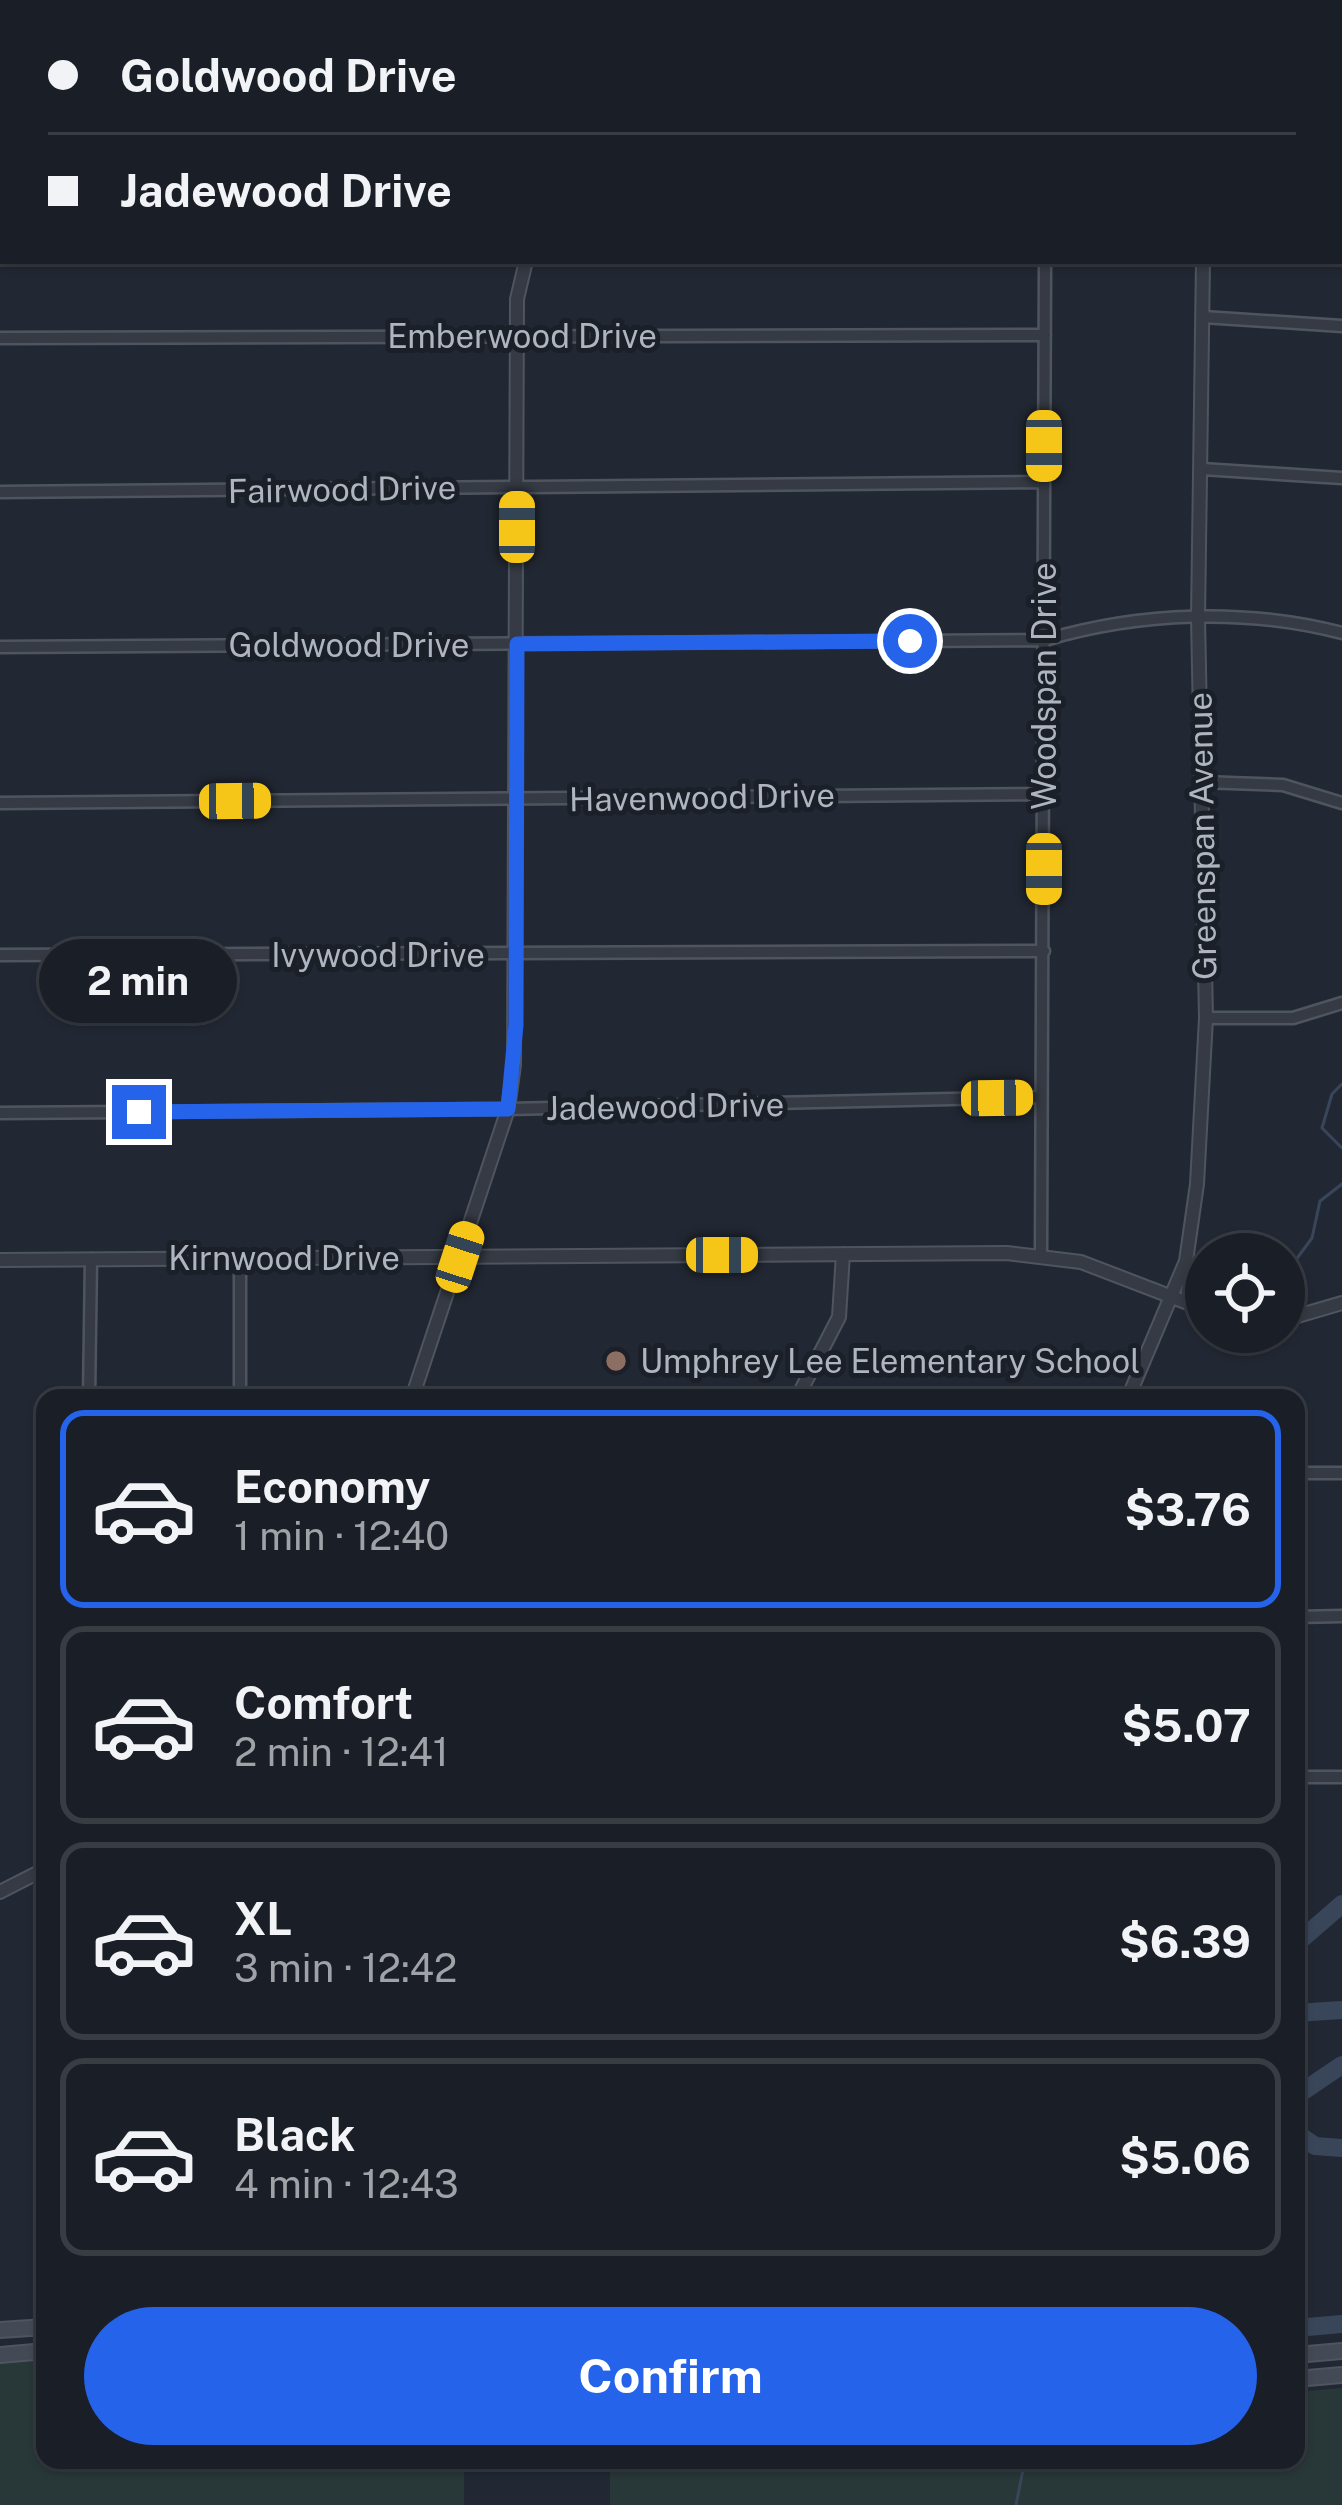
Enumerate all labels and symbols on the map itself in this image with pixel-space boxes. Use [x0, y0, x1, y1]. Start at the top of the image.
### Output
street label: Emberwood Drive [387, 317, 657, 355]
car [1026, 410, 1062, 482]
street label: Fairwood Drive [227, 468, 457, 510]
car [499, 491, 535, 563]
street label: Woodspan Drive [1025, 562, 1063, 810]
route start [883, 614, 937, 668]
street label: Goldwood Drive [228, 626, 470, 664]
street label: Greenspan Avenue [1180, 692, 1224, 980]
street label: Havenwood Drive [569, 776, 835, 818]
car [199, 782, 271, 820]
car [1026, 833, 1062, 905]
street label: Ivywood Drive [271, 936, 485, 974]
callout: 2 min [40, 938, 238, 1022]
car [961, 1079, 1033, 1117]
route end [112, 1085, 166, 1139]
street label: Jadewood Drive [545, 1085, 785, 1127]
car [432, 1217, 488, 1297]
car [686, 1237, 758, 1273]
street label: Kirnwood Drive [168, 1239, 400, 1277]
place label: Umphrey Lee Elementary School [640, 1342, 1140, 1380]
marker: Umphrey Lee Elementary School [603, 1348, 629, 1374]

